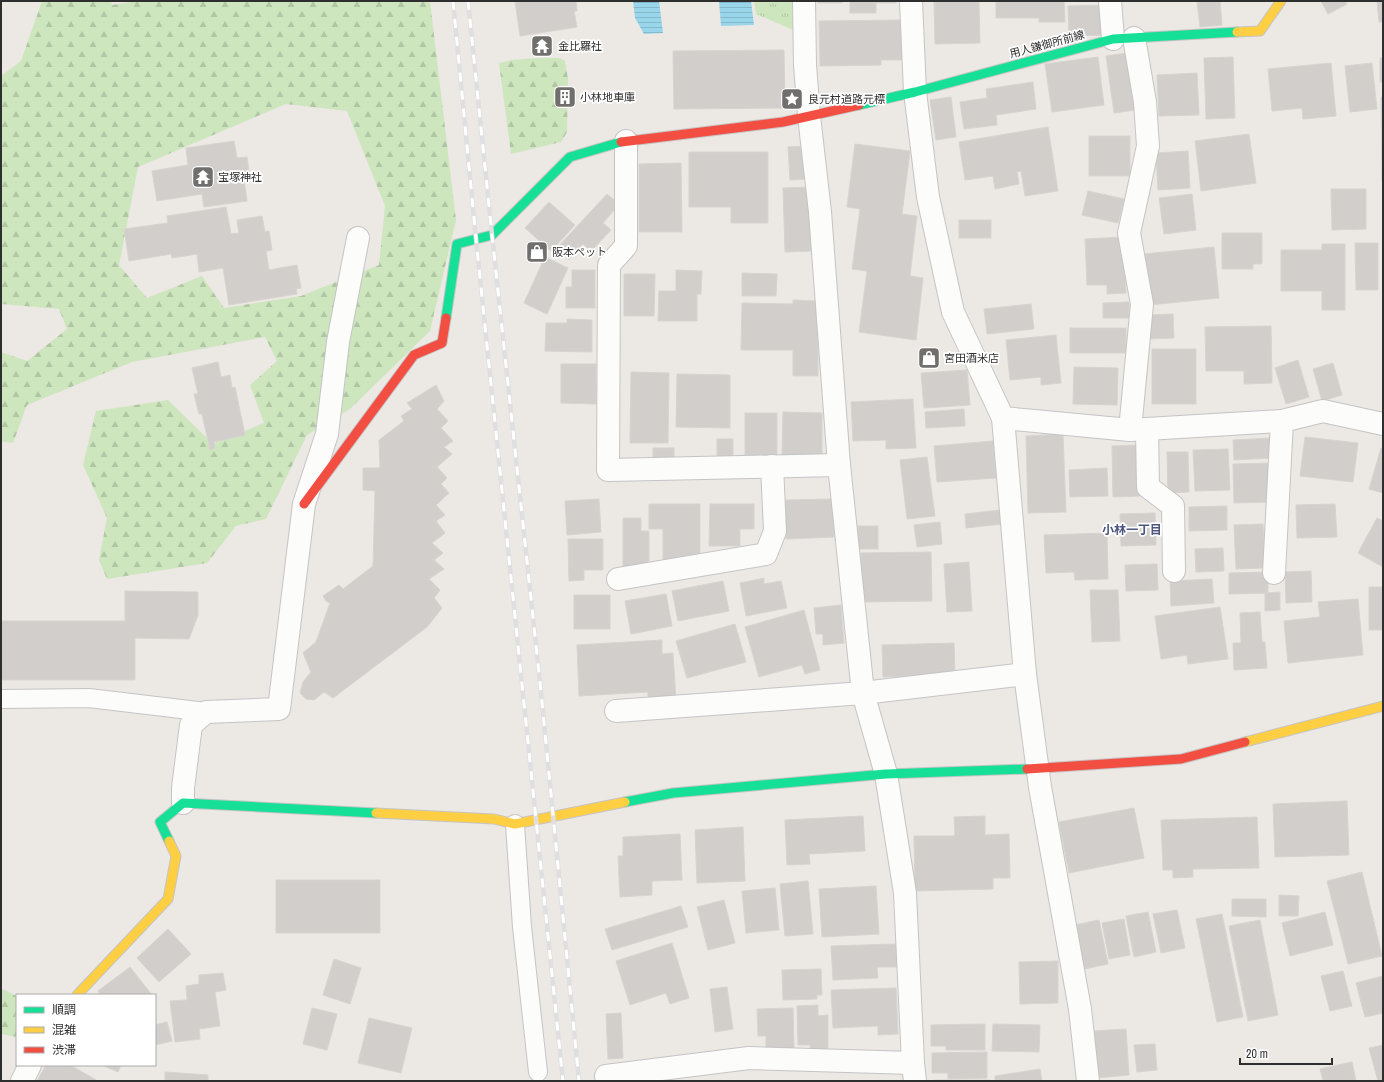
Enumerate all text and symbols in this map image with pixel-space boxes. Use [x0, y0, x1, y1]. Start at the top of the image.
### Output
street label: 用人鎌御所前線 [1008, 27, 1086, 61]
temple icon: 金比羅社 [529, 33, 555, 59]
place label: 金比羅社 [558, 39, 602, 53]
building icon: 小林地車庫 [552, 84, 578, 110]
place icon: 良元村道路元標 [779, 86, 805, 112]
place label: 小林地車庫 [580, 90, 635, 104]
place label: 良元村道路元標 [808, 92, 885, 106]
temple icon: 宝塚神社 [190, 164, 216, 190]
place label: 宝塚神社 [218, 170, 262, 184]
shop icon: 阪本ペット [524, 239, 550, 265]
place label: 阪本ペット [552, 245, 607, 259]
shop icon: 宮田酒米店 [916, 345, 942, 371]
place label: 宮田酒米店 [944, 351, 999, 365]
district label: 小林一丁目 [1102, 522, 1162, 538]
legend [16, 994, 156, 1066]
text: 順調 [52, 1002, 76, 1018]
text: 混雑 [52, 1022, 76, 1038]
scale bar [1240, 1040, 1332, 1066]
text: 渋滞 [52, 1042, 76, 1058]
text: 20 m [1246, 1046, 1268, 1062]

